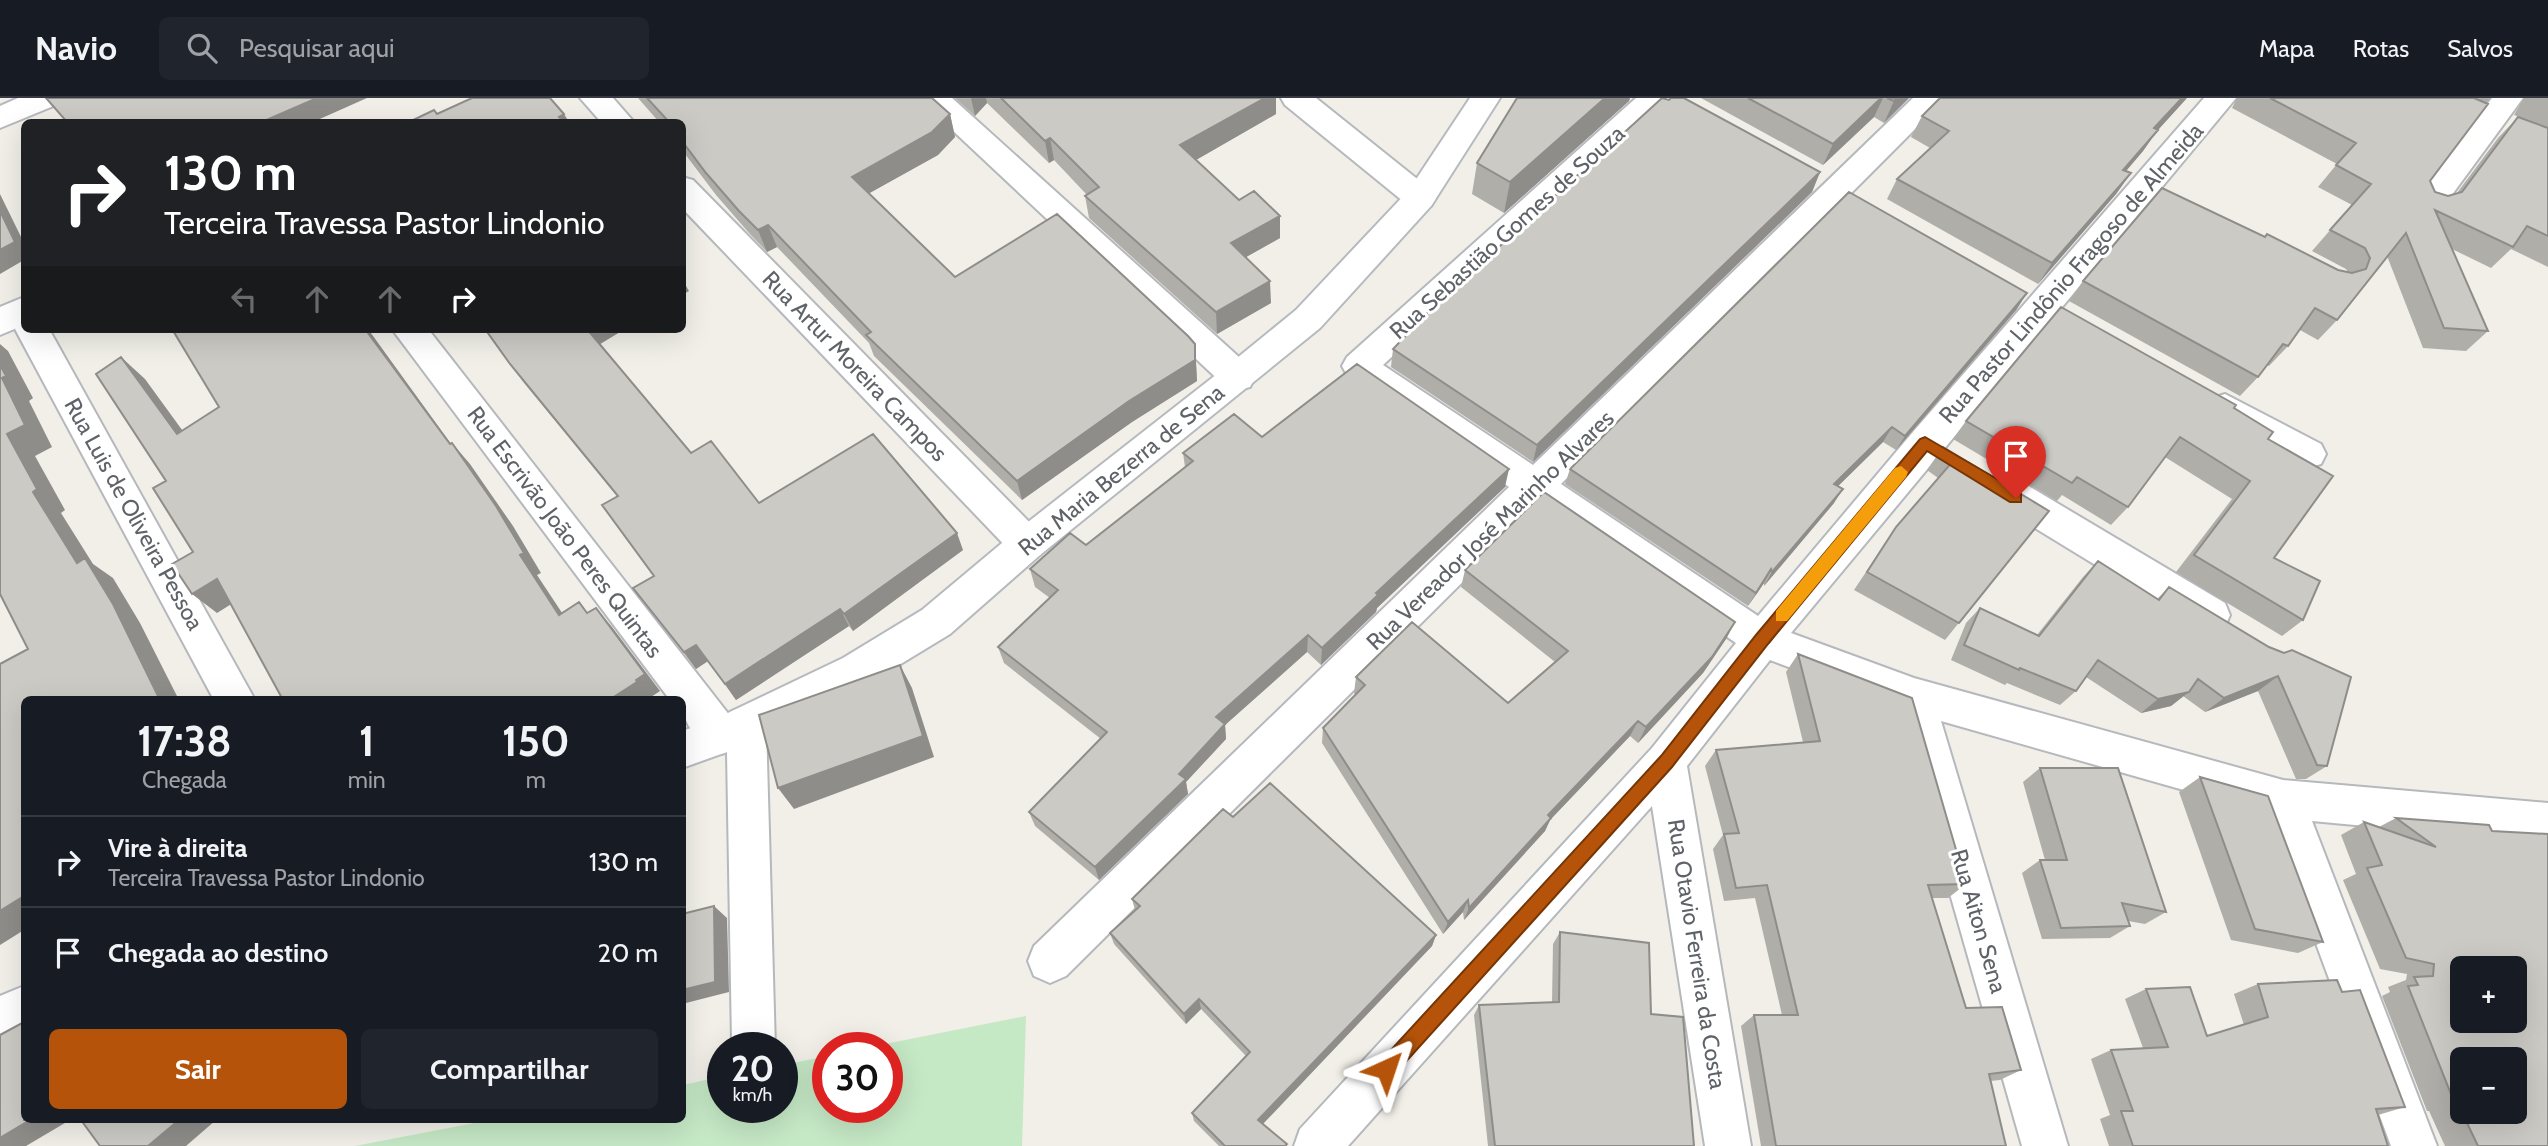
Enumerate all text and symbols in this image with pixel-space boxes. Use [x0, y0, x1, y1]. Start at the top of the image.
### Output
search box [159, 17, 649, 80]
text: Navio [35, 28, 117, 68]
icon: search [183, 29, 221, 67]
text: Pesquisar aqui [239, 32, 395, 64]
text: Mapa [2259, 34, 2315, 63]
text: Rotas [2353, 34, 2409, 63]
text: Salvos [2447, 34, 2513, 63]
street label: Rua Pastor Lindônio Fragoso de Almeida [1933, 117, 2209, 429]
street label: Rua Sebastião Gomes de Souza [1384, 119, 1630, 345]
text: 130 m [164, 143, 297, 202]
icon: right [49, 147, 140, 238]
text: Terceira Travessa Pastor Lindonio [164, 203, 605, 242]
street label: Rua Artur Moreira Campos [757, 265, 953, 467]
icon: left [225, 280, 263, 318]
icon: ahead [298, 280, 336, 318]
icon: ahead [371, 280, 409, 318]
icon: right [444, 280, 482, 318]
street label: Rua Maria Bezerra de Sena [1012, 378, 1230, 562]
street label: Rua Luis de Oliveira Pessoa [59, 393, 209, 635]
street label: Rua Escrivão João Peres Quintas [461, 401, 669, 663]
street label: Rua Vereador José Marinho Alvares [1360, 404, 1620, 656]
pin [1986, 426, 2046, 498]
icon: arrive [1997, 437, 2035, 475]
text: 17:38 [137, 715, 232, 767]
text: 1 [359, 715, 375, 767]
text: 150 [502, 715, 570, 767]
text: Chegada [142, 766, 227, 794]
text: min [348, 766, 386, 794]
text: m [526, 766, 546, 794]
street label: Rua Otavio Ferreira da Costa [1662, 817, 1732, 1091]
text: Vire à direita [108, 832, 248, 864]
icon: right [49, 843, 87, 881]
text: 130 m [589, 846, 658, 878]
street label: Rua Aiton Sena [1945, 846, 2013, 996]
text: Terceira Travessa Pastor Lindonio [108, 864, 425, 892]
icon: arrive [49, 934, 87, 972]
text: Chegada ao destino [108, 937, 328, 969]
text: 20 m [598, 937, 658, 969]
map controls [2450, 956, 2527, 1124]
button: + [2450, 956, 2527, 1033]
button: Sair [49, 1029, 347, 1109]
button: Compartilhar [361, 1029, 658, 1109]
speed limit sign: 30 [812, 1032, 903, 1123]
position arrow [1349, 1032, 1423, 1106]
text: 20 [731, 1047, 774, 1090]
button: − [2450, 1047, 2527, 1124]
text: km/h [733, 1084, 772, 1106]

